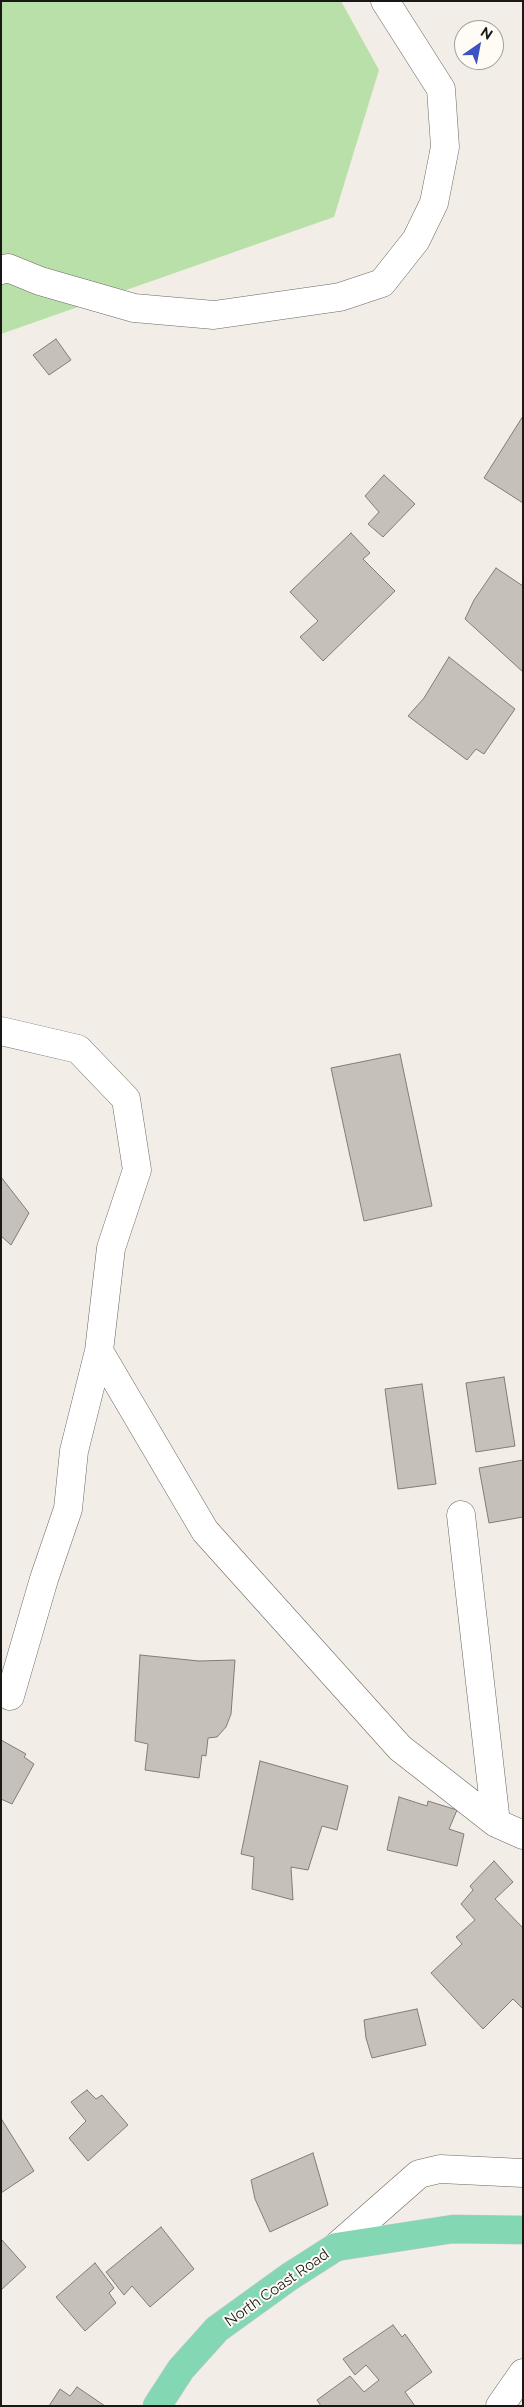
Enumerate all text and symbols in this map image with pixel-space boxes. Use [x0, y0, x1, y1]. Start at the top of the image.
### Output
north arrow [454, 20, 504, 70]
text: N [478, 24, 495, 43]
street label: North Coast Road [222, 2245, 332, 2331]

